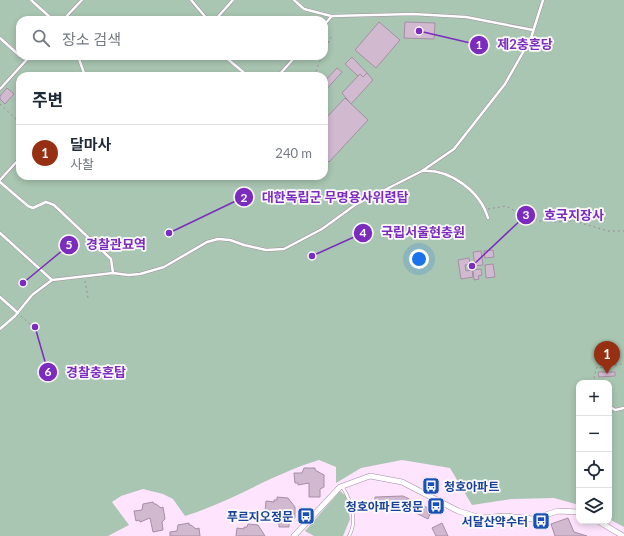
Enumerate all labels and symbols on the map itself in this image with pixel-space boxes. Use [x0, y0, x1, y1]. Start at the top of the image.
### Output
callout: 제2충혼당 [469, 32, 561, 57]
text: 제2충혼당 [497, 36, 553, 52]
text: 1 [476, 37, 483, 52]
callout: 대한독립군 무명용사위령탑 [234, 185, 416, 210]
text: 대한독립군 무명용사위령탑 [262, 189, 408, 205]
text: 2 [241, 190, 248, 205]
callout: 호국지장사 [516, 202, 612, 227]
text: 3 [523, 207, 530, 222]
text: 호국지장사 [544, 207, 604, 223]
callout: 국립서울현충원 [353, 220, 472, 245]
text: 국립서울현충원 [381, 224, 465, 240]
text: 4 [360, 225, 367, 240]
callout: 경찰관묘역 [59, 232, 154, 257]
text: 경찰관묘역 [86, 236, 146, 252]
text: 5 [66, 237, 73, 252]
your location [409, 249, 429, 269]
pin: 1 [594, 341, 620, 374]
callout: 경찰충혼탑 [38, 360, 133, 385]
text: 6 [45, 364, 52, 379]
text: 경찰충혼탑 [66, 364, 126, 380]
bus stop icon: 청호아파트 [421, 476, 441, 496]
place label: 청호아파트 [444, 479, 499, 494]
bus stop icon: 청호아파트정문 [426, 496, 446, 516]
place label: 청호아파트정문 [346, 499, 423, 514]
bus stop icon: 푸르지오정문 [296, 506, 316, 526]
place label: 푸르지오정문 [227, 509, 293, 524]
bus stop icon: 서달산약수터 [531, 511, 551, 531]
place label: 서달산약수터 [462, 514, 528, 529]

